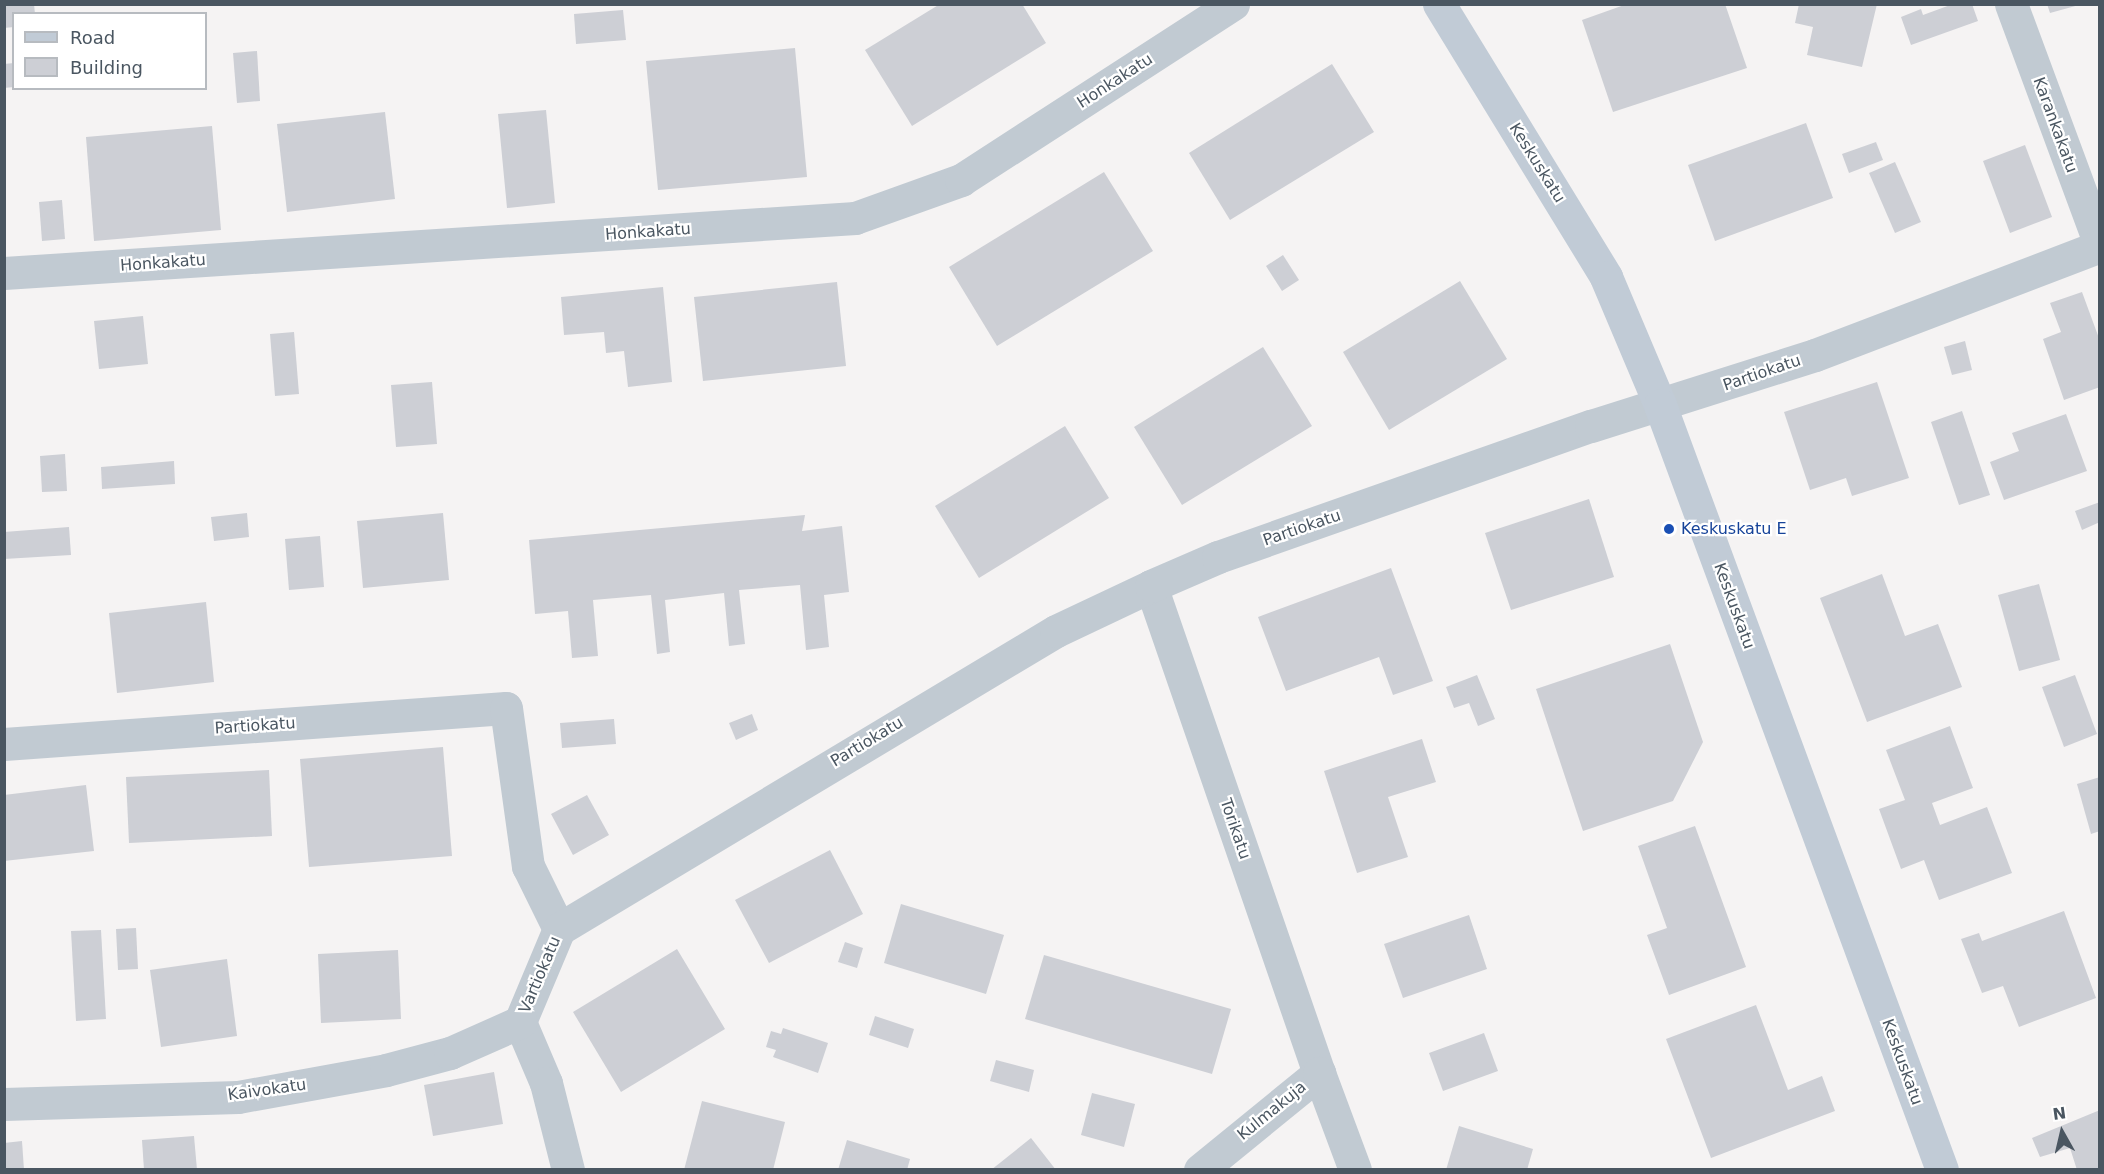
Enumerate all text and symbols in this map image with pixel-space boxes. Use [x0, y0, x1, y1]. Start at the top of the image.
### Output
legend [12, 12, 207, 90]
text: Road [70, 27, 115, 48]
street label: Honkakatu [1074, 50, 1156, 112]
text: Building [70, 57, 143, 78]
street label: Karankakatu [2029, 74, 2081, 176]
street label: Keskuskatu [1505, 120, 1569, 206]
street label: Honkakatu [604, 219, 692, 245]
street label: Honkakatu [119, 250, 207, 276]
street label: Partiokatu [1721, 351, 1803, 395]
street label: Partiokatu [1261, 506, 1343, 550]
place label: Keskuskatu E [1681, 519, 1787, 539]
marker: Keskuskatu E [1662, 522, 1676, 536]
street label: Keskuskatu [1710, 560, 1758, 652]
street label: Partiokatu [827, 713, 907, 771]
street label: Partiokatu [214, 714, 296, 738]
street label: Torikatu [1216, 796, 1254, 862]
street label: Vartiokatu [515, 934, 565, 1016]
street label: Keskuskatu [1878, 1016, 1926, 1108]
street label: Kaivokatu [227, 1075, 307, 1105]
street label: Kulmakuja [1234, 1077, 1310, 1145]
north arrow [2032, 1102, 2092, 1162]
text: N [2051, 1103, 2067, 1124]

